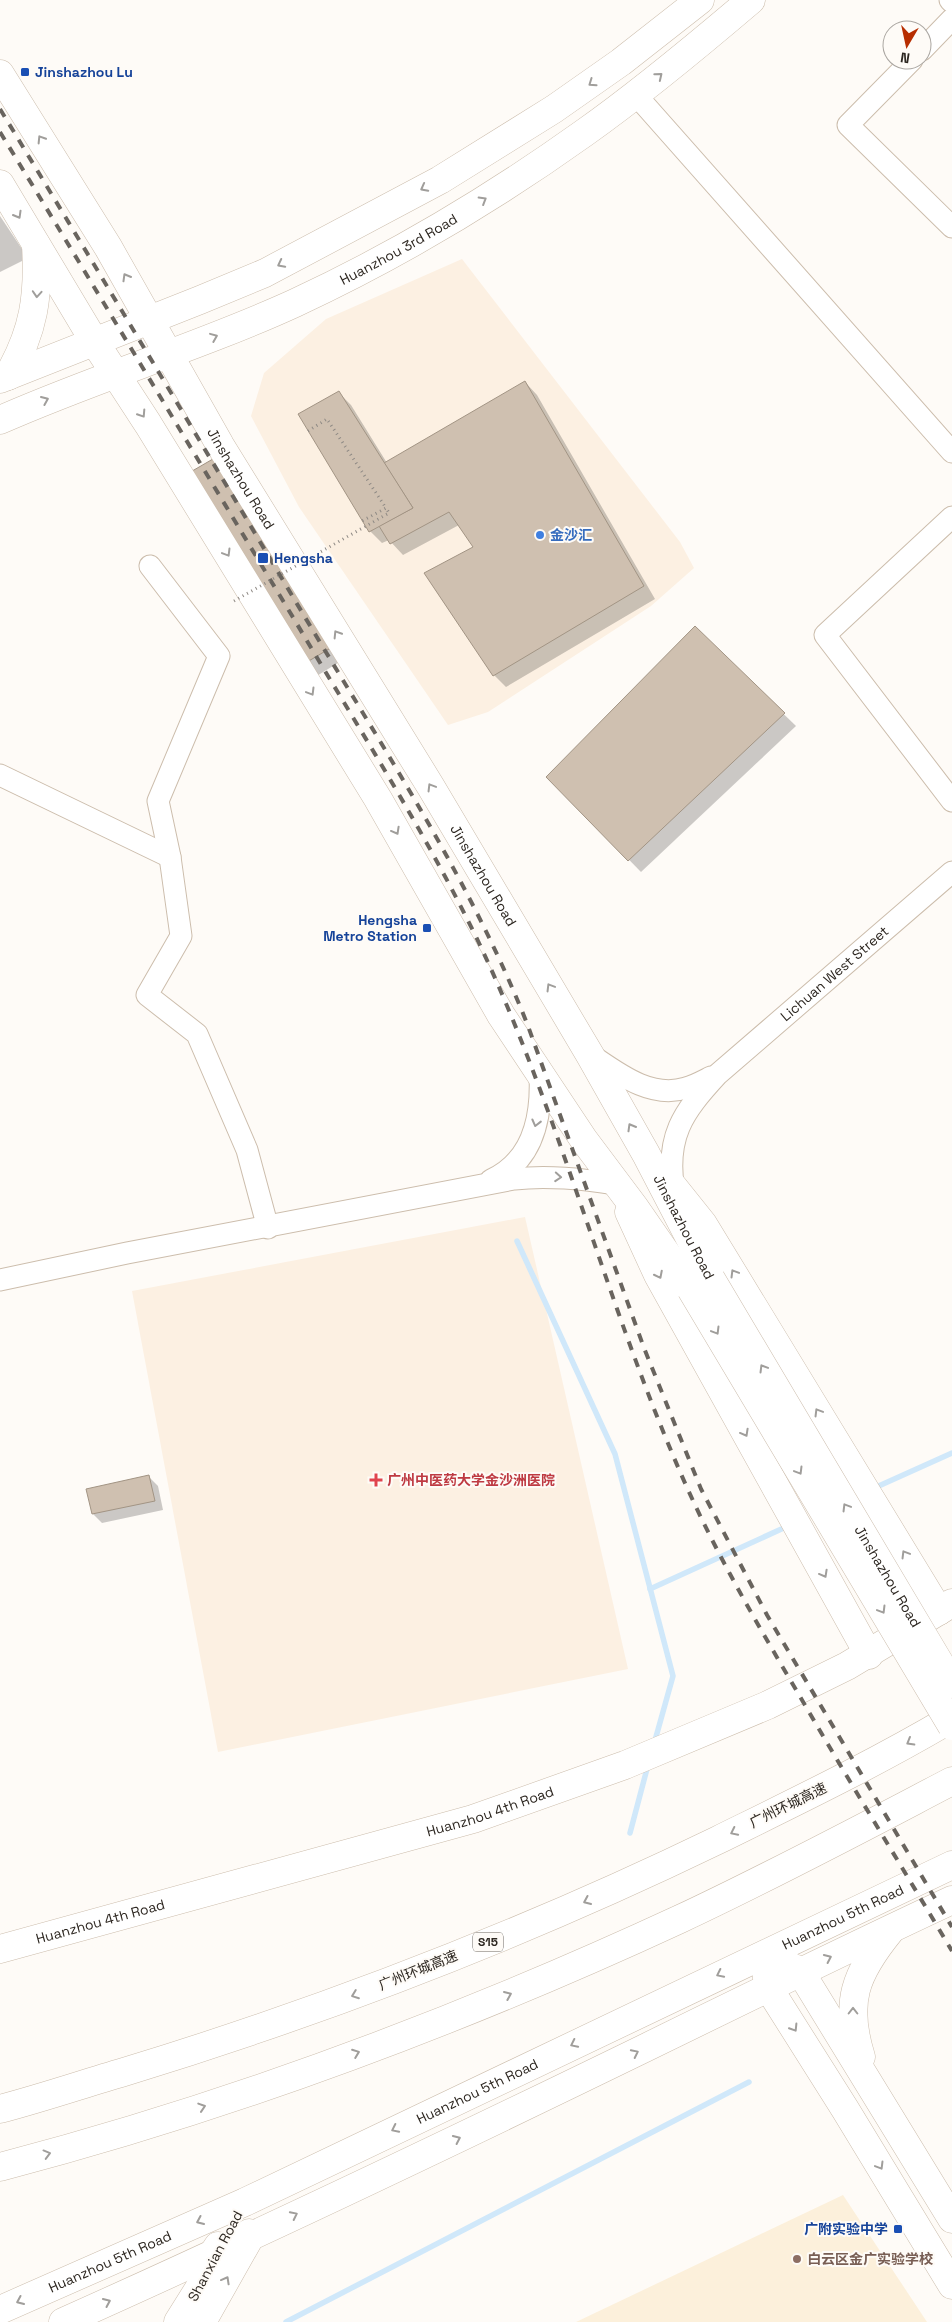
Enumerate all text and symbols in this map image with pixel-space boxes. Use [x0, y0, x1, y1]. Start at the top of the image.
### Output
north arrow [882, 20, 932, 70]
text: N [899, 48, 911, 67]
place label: Jinshazhou Lu [35, 63, 133, 81]
marker: Jinshazhou Lu [19, 66, 31, 78]
one-way arrow [653, 74, 662, 82]
one-way arrow [588, 77, 597, 86]
one-way arrow [37, 135, 47, 144]
one-way arrow [421, 182, 430, 192]
one-way arrow [478, 196, 487, 206]
one-way arrow [11, 209, 21, 218]
street label: Huanzhou 3rd Road [337, 209, 461, 289]
one-way arrow [277, 258, 286, 268]
one-way arrow [122, 274, 132, 283]
one-way arrow [31, 290, 42, 298]
one-way arrow [209, 333, 218, 344]
one-way arrow [40, 396, 48, 406]
one-way arrow [136, 409, 145, 418]
street label: Jinshazhou Road [203, 425, 279, 533]
place label: 金沙汇 [550, 526, 592, 544]
marker: 金沙汇 [534, 529, 546, 541]
one-way arrow [220, 548, 230, 557]
place label: Hengsha [274, 549, 333, 567]
marker: Hengsha [256, 551, 270, 565]
one-way arrow [333, 630, 343, 639]
one-way arrow [305, 686, 315, 695]
one-way arrow [428, 783, 437, 792]
street label: Jinshazhou Road [446, 821, 521, 930]
one-way arrow [390, 825, 400, 834]
place label: Hengsha Metro Station [323, 911, 417, 945]
marker: Hengsha Metro Station [421, 922, 433, 934]
street label: Lichuan West Street [777, 922, 892, 1025]
one-way arrow [546, 983, 556, 992]
one-way arrow [532, 1119, 542, 1127]
one-way arrow [628, 1124, 638, 1133]
one-way arrow [554, 1172, 562, 1183]
street label: Jinshazhou Road [649, 1172, 719, 1282]
one-way arrow [730, 1269, 740, 1278]
one-way arrow [653, 1270, 663, 1279]
one-way arrow [709, 1325, 719, 1334]
one-way arrow [760, 1364, 770, 1373]
one-way arrow [815, 1408, 824, 1417]
one-way arrow [739, 1428, 749, 1437]
one-way arrow [792, 1465, 802, 1474]
place label: 广州中医药大学金沙洲医院 [387, 1471, 555, 1489]
marker: 广州中医药大学金沙洲医院 [369, 1473, 383, 1487]
one-way arrow [843, 1504, 853, 1513]
street label: Jinshazhou Road [851, 1522, 925, 1631]
one-way arrow [902, 1551, 911, 1560]
one-way arrow [817, 1568, 827, 1577]
one-way arrow [875, 1605, 885, 1614]
one-way arrow [906, 1736, 915, 1746]
street label: 广州环城高速 [746, 1778, 830, 1832]
street label: Huanzhou 4th Road [424, 1782, 556, 1840]
one-way arrow [730, 1826, 739, 1836]
street label: Huanzhou 5th Road [779, 1880, 907, 1954]
one-way arrow [583, 1894, 592, 1905]
street label: Huanzhou 4th Road [34, 1895, 167, 1948]
road number: S15 [473, 1932, 503, 1951]
street label: 广州环城高速 [376, 1946, 460, 1994]
one-way arrow [822, 1954, 831, 1964]
one-way arrow [716, 1968, 725, 1978]
one-way arrow [351, 1989, 360, 1999]
one-way arrow [503, 1991, 512, 2001]
one-way arrow [848, 2007, 858, 2014]
one-way arrow [788, 2023, 798, 2032]
one-way arrow [570, 2038, 579, 2048]
one-way arrow [351, 2049, 360, 2059]
one-way arrow [630, 2049, 639, 2059]
street label: Huanzhou 5th Road [413, 2055, 541, 2128]
one-way arrow [198, 2102, 206, 2112]
one-way arrow [392, 2123, 401, 2133]
one-way arrow [452, 2135, 461, 2145]
one-way arrow [43, 2149, 51, 2160]
one-way arrow [874, 2161, 884, 2170]
street label: Shanxian Road [184, 2208, 246, 2304]
one-way arrow [289, 2211, 298, 2222]
one-way arrow [196, 2215, 205, 2226]
place label: 广附实验中学 [804, 2220, 888, 2238]
marker: 广附实验中学 [892, 2223, 904, 2235]
street label: Huanzhou 5th Road [46, 2227, 174, 2297]
place label: 白云区金广实验学校 [807, 2250, 933, 2268]
marker: 白云区金广实验学校 [791, 2253, 803, 2265]
one-way arrow [220, 2276, 230, 2285]
one-way arrow [16, 2295, 25, 2306]
one-way arrow [102, 2298, 111, 2309]

